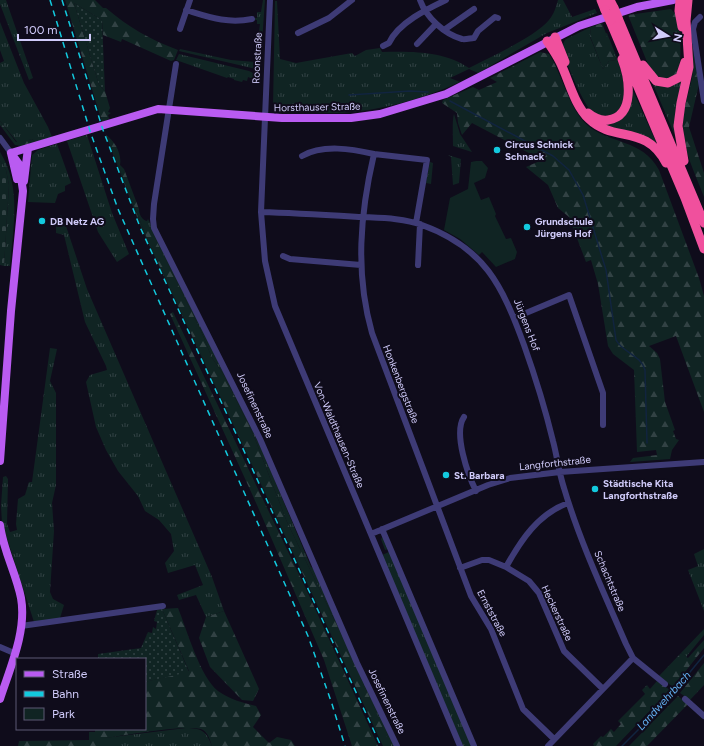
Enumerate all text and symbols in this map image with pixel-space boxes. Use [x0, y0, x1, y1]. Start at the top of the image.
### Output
scale bar [18, 16, 90, 42]
north arrow [648, 16, 688, 56]
text: 100 m [24, 23, 58, 37]
street label: Roonstraße [249, 31, 265, 84]
text: N [670, 32, 685, 43]
street label: Horsthauser Straße [273, 100, 361, 114]
place label: Circus Schnick Schnack [505, 138, 574, 163]
marker: Circus Schnick Schnack [492, 145, 502, 155]
place label: DB Netz AG [50, 215, 105, 228]
place label: Grundschule Jürgens Hof [535, 215, 593, 240]
marker: DB Netz AG [37, 216, 47, 226]
marker: Grundschule Jürgens Hof [522, 222, 532, 232]
street label: Jürgens Hof [511, 297, 543, 353]
street label: Honkenbergstraße [380, 343, 422, 426]
street label: Josefinenstraße [234, 370, 276, 441]
street label: Von-Waldthausen-Straße [311, 380, 367, 490]
street label: Langforthstraße [519, 453, 592, 473]
place label: St. Barbara [454, 469, 505, 482]
marker: St. Barbara [441, 470, 451, 480]
place label: Städtische Kita Langforthstraße [603, 477, 678, 502]
marker: Städtische Kita Langforthstraße [590, 484, 600, 494]
street label: Schachtstraße [591, 549, 629, 614]
street label: Heckerstraße [538, 583, 576, 643]
street label: Ernststraße [474, 587, 510, 639]
legend [16, 658, 146, 730]
street label: Josefinenstraße [365, 666, 409, 737]
text: Straße [52, 667, 88, 681]
water label: Landwehrbach [634, 669, 694, 733]
text: Bahn [52, 687, 79, 701]
text: Park [52, 707, 75, 721]

